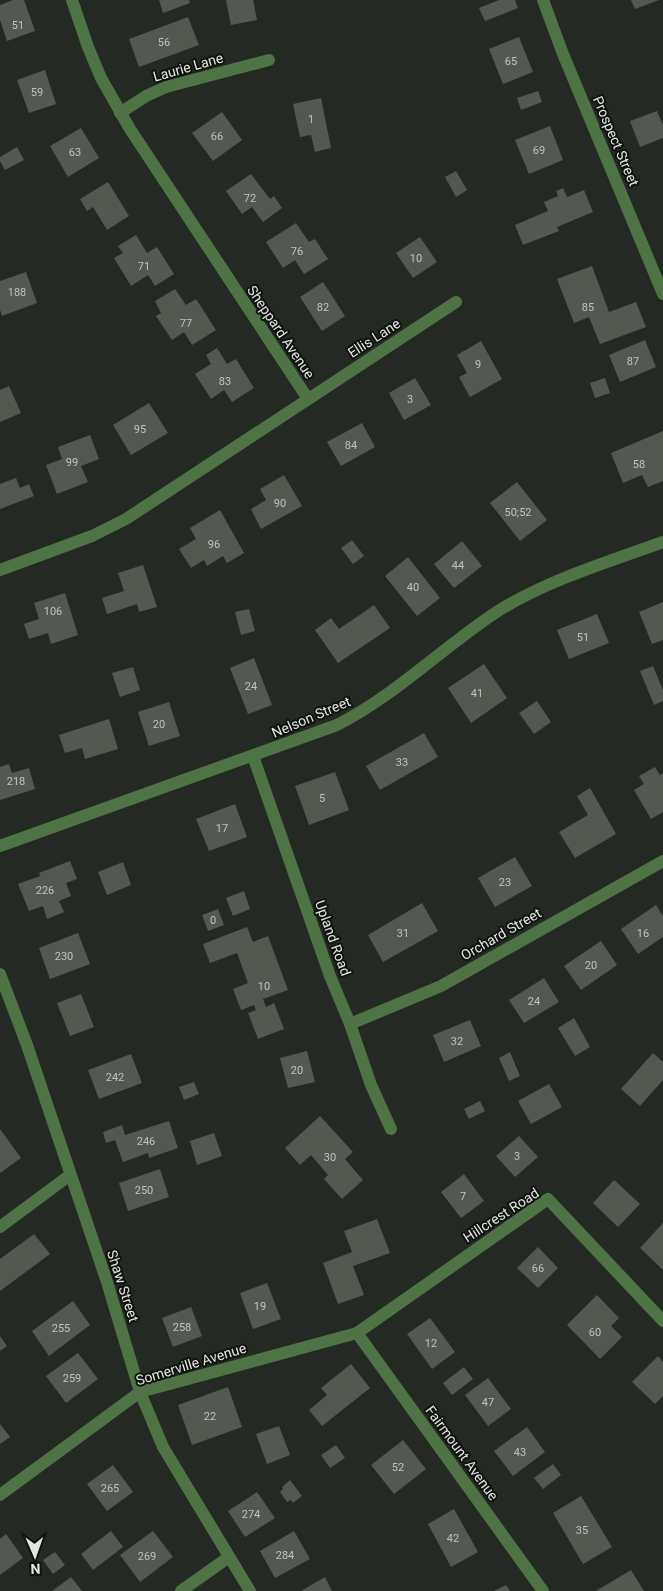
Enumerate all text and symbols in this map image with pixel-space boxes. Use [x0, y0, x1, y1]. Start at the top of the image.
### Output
house number: 51 [12, 19, 24, 32]
house number: 56 [158, 36, 170, 49]
street label: Laurie Lane [151, 49, 225, 85]
house number: 65 [505, 55, 517, 68]
house number: 59 [31, 86, 43, 99]
street label: Prospect Street [590, 94, 642, 189]
house number: 1 [308, 113, 314, 126]
house number: 66 [211, 130, 223, 143]
house number: 69 [533, 144, 545, 157]
house number: 63 [69, 146, 81, 159]
house number: 72 [244, 192, 256, 205]
house number: 76 [291, 245, 303, 258]
house number: 10 [410, 252, 422, 265]
house number: 71 [138, 260, 150, 273]
street label: Sheppard Avenue [244, 283, 318, 381]
house number: 188 [8, 286, 26, 299]
house number: 82 [317, 301, 329, 314]
house number: 85 [582, 301, 594, 314]
street label: Ellis Lane [345, 315, 403, 361]
house number: 77 [180, 317, 192, 330]
house number: 87 [627, 355, 639, 368]
house number: 9 [475, 358, 481, 371]
house number: 83 [219, 375, 231, 388]
house number: 3 [407, 393, 413, 406]
house number: 95 [134, 423, 146, 436]
house number: 84 [345, 439, 357, 452]
house number: 99 [66, 456, 78, 469]
house number: 58 [633, 458, 645, 471]
house number: 90 [274, 497, 286, 510]
house number: 50;52 [504, 506, 532, 519]
house number: 96 [208, 538, 220, 551]
house number: 44 [452, 559, 464, 572]
house number: 40 [407, 581, 419, 594]
house number: 106 [44, 605, 62, 618]
house number: 51 [577, 631, 589, 644]
house number: 24 [245, 680, 257, 693]
house number: 41 [471, 687, 483, 700]
street label: Nelson Street [269, 693, 353, 741]
house number: 20 [153, 718, 165, 731]
house number: 33 [396, 756, 408, 769]
house number: 218 [7, 775, 25, 788]
house number: 5 [319, 792, 325, 805]
house number: 17 [216, 822, 228, 835]
house number: 23 [499, 876, 511, 889]
house number: 226 [36, 884, 54, 897]
street label: Upland Road [312, 898, 354, 978]
street label: Orchard Street [458, 904, 544, 963]
house number: 0 [210, 914, 216, 927]
house number: 31 [397, 927, 409, 940]
house number: 16 [637, 927, 649, 940]
house number: 230 [55, 950, 73, 963]
house number: 20 [585, 959, 597, 972]
house number: 10 [258, 980, 270, 993]
house number: 24 [528, 995, 540, 1008]
house number: 32 [451, 1035, 463, 1048]
house number: 20 [291, 1064, 303, 1077]
house number: 242 [106, 1071, 124, 1084]
house number: 246 [137, 1135, 155, 1148]
house number: 3 [514, 1150, 520, 1163]
house number: 30 [324, 1151, 336, 1164]
house number: 250 [135, 1184, 153, 1197]
street label: Hillcrest Road [460, 1185, 542, 1245]
house number: 7 [460, 1190, 466, 1203]
street label: Shaw Street [104, 1248, 142, 1324]
house number: 66 [532, 1262, 544, 1275]
house number: 19 [254, 1300, 266, 1313]
house number: 258 [173, 1321, 191, 1334]
house number: 255 [52, 1322, 70, 1335]
house number: 60 [589, 1326, 601, 1339]
house number: 12 [425, 1337, 437, 1350]
street label: Somerville Avenue [134, 1340, 248, 1388]
house number: 259 [63, 1372, 81, 1385]
house number: 47 [482, 1396, 494, 1409]
street label: Fairmount Avenue [422, 1403, 502, 1503]
house number: 22 [204, 1410, 216, 1423]
house number: 43 [514, 1446, 526, 1459]
house number: 52 [392, 1461, 404, 1474]
house number: 265 [101, 1482, 119, 1495]
house number: 274 [242, 1508, 260, 1521]
house number: 35 [576, 1524, 588, 1537]
north arrow [10, 1531, 60, 1581]
house number: 42 [447, 1532, 459, 1545]
house number: 284 [276, 1549, 294, 1562]
house number: 269 [138, 1550, 156, 1563]
text: N [30, 1561, 41, 1577]

